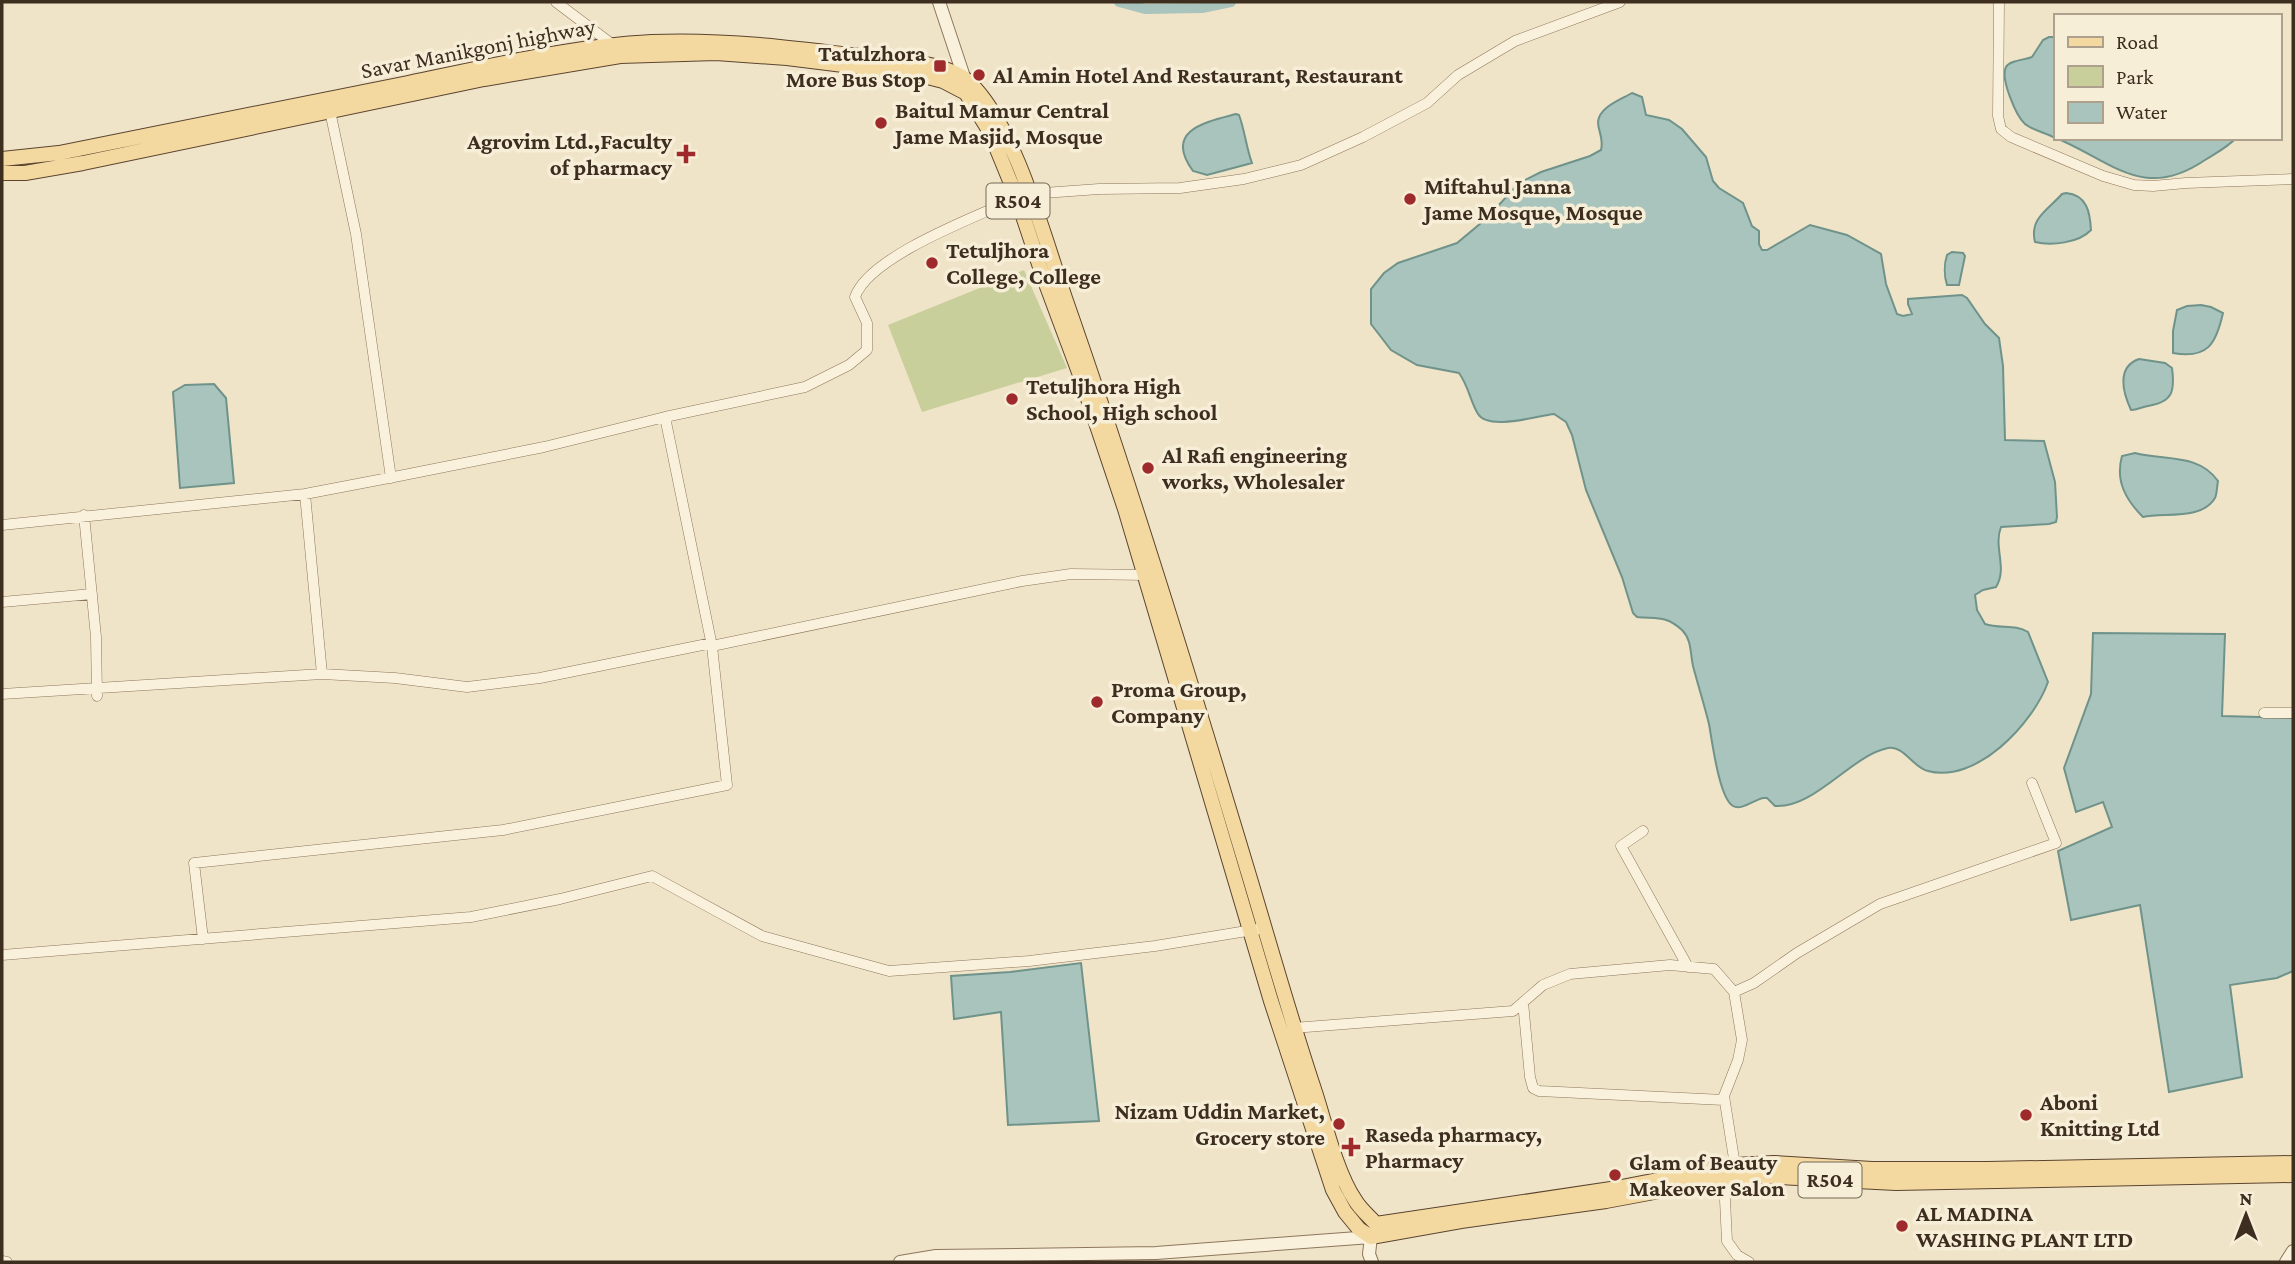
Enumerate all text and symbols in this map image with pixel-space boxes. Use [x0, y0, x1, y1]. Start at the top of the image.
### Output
street label: Savar Manikgonj highway [359, 12, 598, 83]
legend [2054, 14, 2281, 140]
text: Road [2116, 30, 2159, 54]
place label: Tatulzhora More Bus Stop [786, 40, 927, 92]
marker: Tatulzhora More Bus Stop [932, 58, 948, 74]
place label: Al Amin Hotel And Restaurant, Restaurant [992, 62, 1403, 88]
text: Park [2116, 65, 2153, 89]
marker: Al Amin Hotel And Restaurant, Restaurant [971, 67, 987, 83]
place label: Baitul Mamur Central Jame Masjid, Mosque [893, 97, 1109, 149]
text: Water [2116, 100, 2168, 124]
marker: Baitul Mamur Central Jame Masjid, Mosque [873, 115, 889, 131]
place label: Agrovim Ltd.,Faculty of pharmacy [466, 128, 673, 180]
marker: Agrovim Ltd.,Faculty of pharmacy [678, 146, 694, 162]
place label: Miftahul Janna Jame Mosque, Mosque [1422, 173, 1643, 225]
road number: R504 [986, 184, 1050, 218]
marker: Miftahul Janna Jame Mosque, Mosque [1402, 191, 1418, 207]
place label: Tetuljhora College, College [946, 237, 1101, 289]
marker: Tetuljhora College, College [924, 255, 940, 271]
place label: Tetuljhora High School, High school [1026, 373, 1218, 425]
marker: Tetuljhora High School, High school [1004, 391, 1020, 407]
place label: Al Rafi engineering works, Wholesaler [1161, 442, 1347, 494]
marker: Al Rafi engineering works, Wholesaler [1140, 460, 1156, 476]
place label: Proma Group, Company [1111, 676, 1247, 728]
marker: Proma Group, Company [1089, 694, 1105, 710]
place label: Aboni Knitting Ltd [2039, 1089, 2160, 1141]
place label: Nizam Uddin Market, Grocery store [1114, 1098, 1325, 1150]
marker: Aboni Knitting Ltd [2018, 1107, 2034, 1123]
marker: Nizam Uddin Market, Grocery store [1331, 1116, 1347, 1132]
place label: Raseda pharmacy, Pharmacy [1365, 1121, 1542, 1173]
marker: Raseda pharmacy, Pharmacy [1343, 1139, 1359, 1155]
place label: Glam of Beauty Makeover Salon [1629, 1149, 1785, 1201]
road number: R504 [1798, 1162, 1862, 1198]
marker: Glam of Beauty Makeover Salon [1607, 1167, 1623, 1183]
north arrow [2211, 1180, 2281, 1250]
text: N [2240, 1188, 2253, 1209]
place label: AL MADINA WASHING PLANT LTD [1915, 1200, 2133, 1252]
marker: AL MADINA WASHING PLANT LTD [1894, 1218, 1910, 1234]

